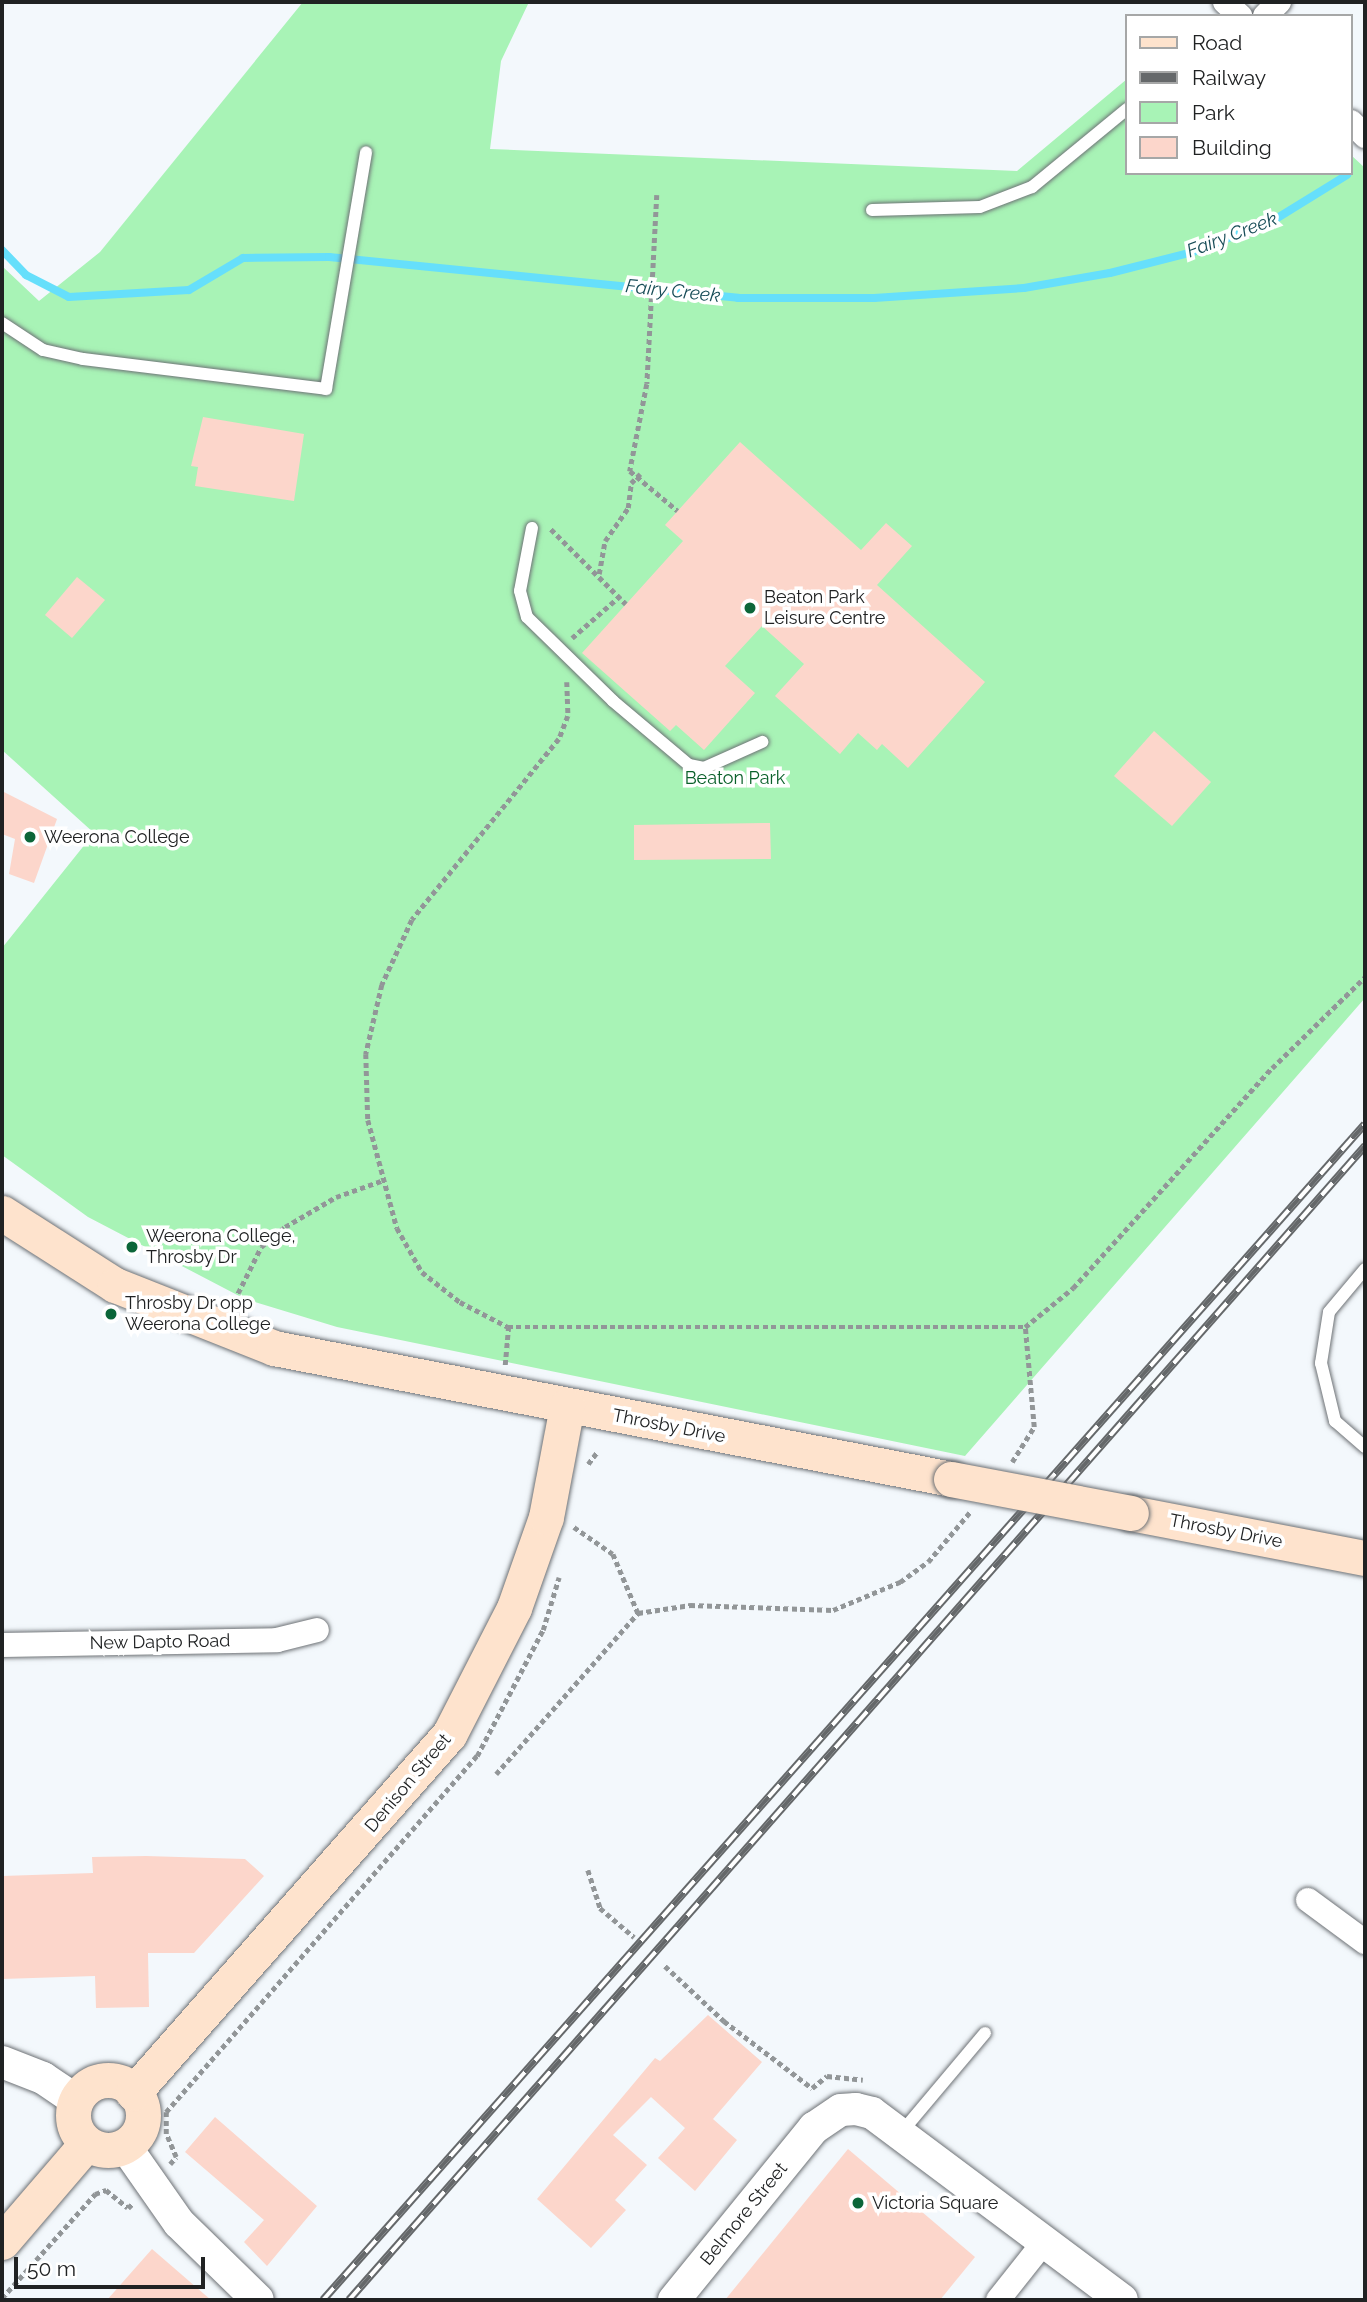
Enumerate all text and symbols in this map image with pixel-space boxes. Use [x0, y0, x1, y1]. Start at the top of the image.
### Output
legend [1126, 14, 1353, 175]
text: Road [1192, 30, 1242, 55]
text: Railway [1192, 65, 1266, 90]
text: Park [1192, 100, 1235, 125]
text: Building [1192, 135, 1272, 160]
water label: Fairy Creek [1183, 207, 1281, 263]
water label: Fairy Creek [624, 275, 722, 307]
place label: Beaton Park Leisure Centre [764, 587, 885, 630]
marker: Beaton Park Leisure Centre [742, 600, 758, 616]
park label: Beaton Park [685, 767, 785, 789]
place label: Weerona College [44, 826, 189, 848]
marker: Weerona College [22, 829, 38, 845]
place label: Weerona College, Throsby Dr [146, 1226, 296, 1268]
marker: Weerona College, Throsby Dr [124, 1239, 140, 1255]
place label: Throsby Dr opp Weerona College [125, 1293, 270, 1336]
marker: Throsby Dr opp Weerona College [103, 1306, 119, 1322]
street label: Throsby Drive [611, 1404, 727, 1448]
street label: Throsby Drive [1168, 1509, 1284, 1553]
street label: New Dapto Road [89, 1630, 231, 1654]
street label: Denison Street [360, 1729, 456, 1837]
street label: Belmore Street [696, 2158, 792, 2270]
place label: Victoria Square [872, 2192, 998, 2214]
marker: Victoria Square [850, 2195, 866, 2211]
scale bar [18, 2242, 208, 2286]
text: 50 m [27, 2256, 76, 2281]

